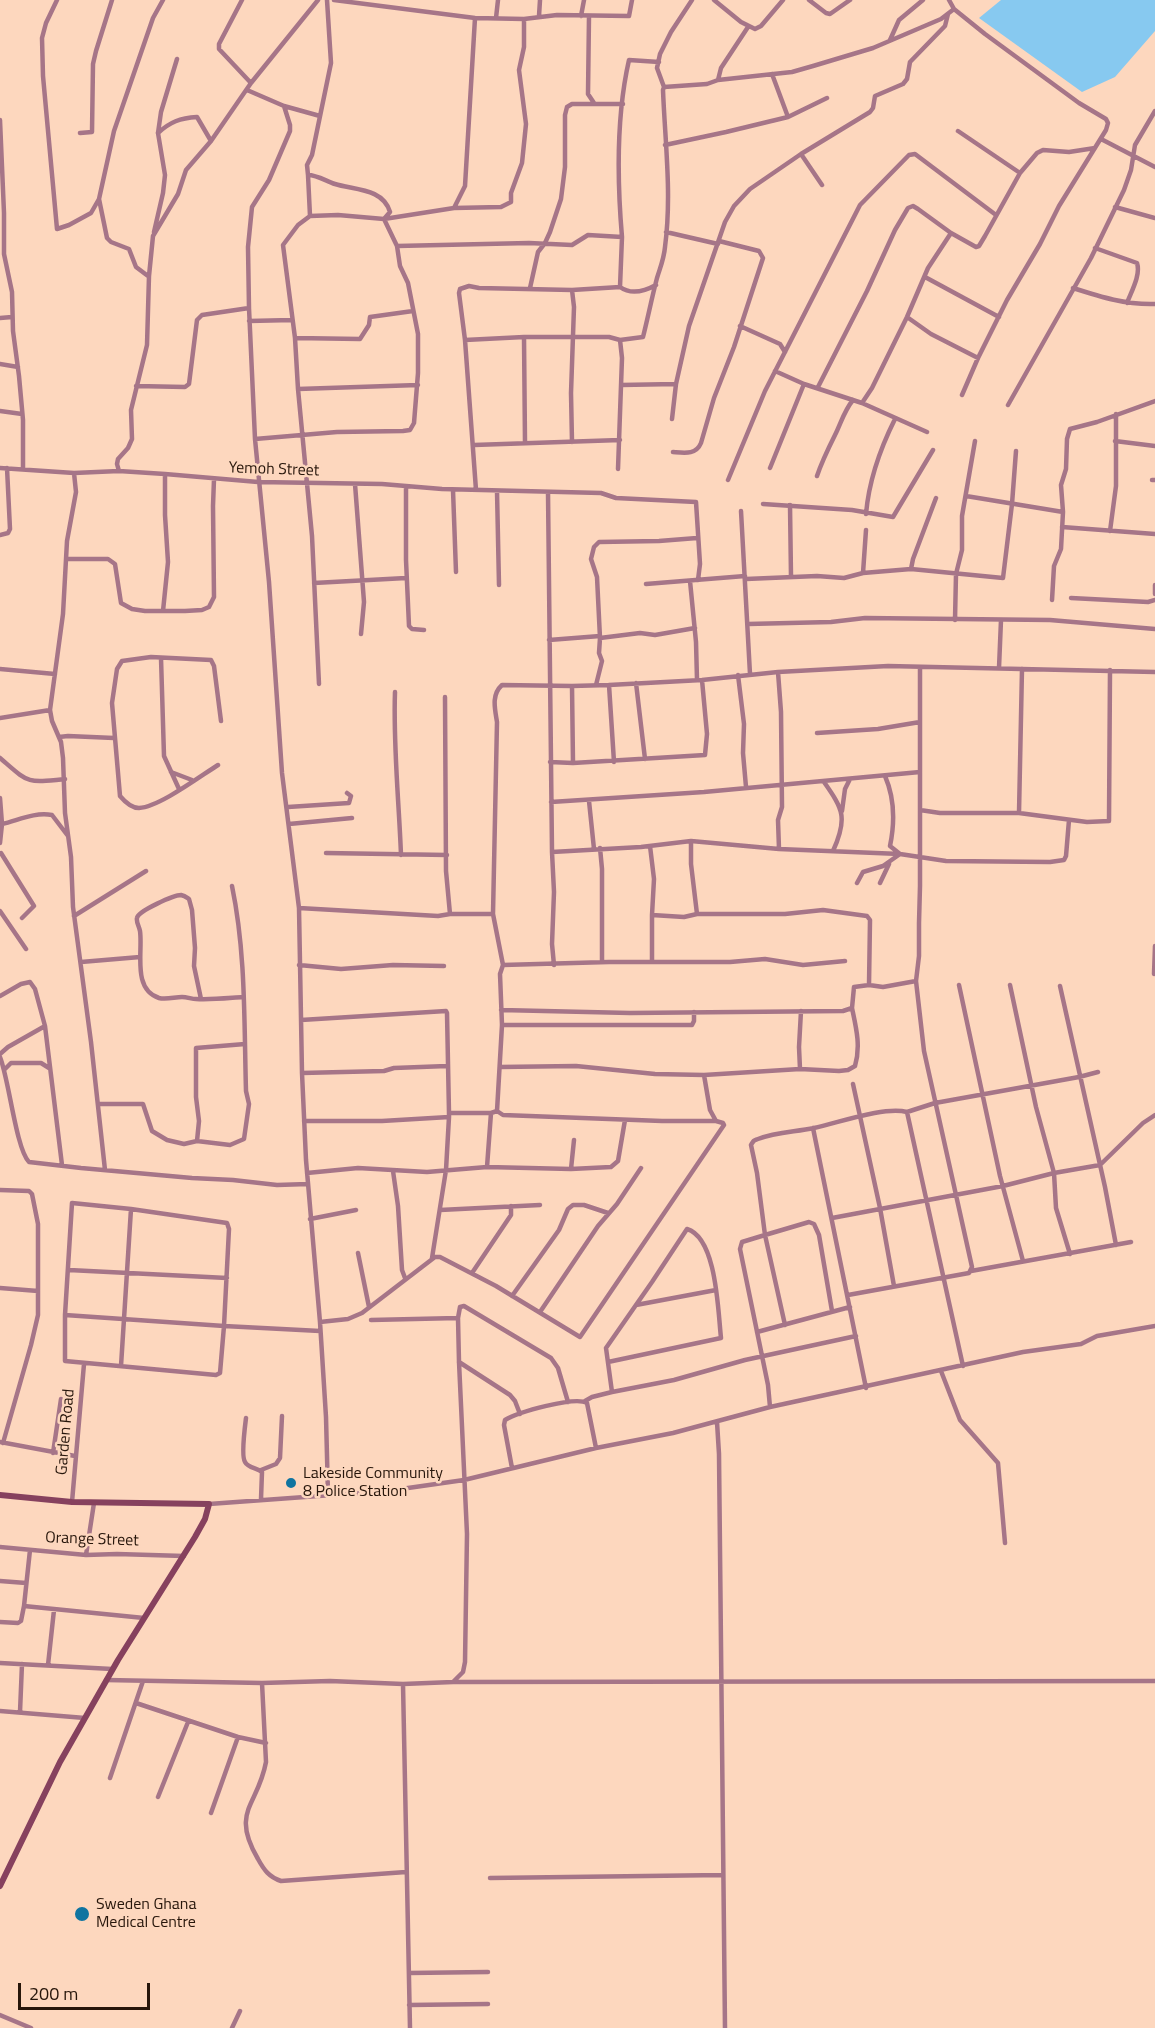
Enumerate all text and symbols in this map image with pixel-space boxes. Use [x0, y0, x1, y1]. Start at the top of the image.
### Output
street label: Yemoh Street [228, 459, 320, 481]
street label: Garden Road [53, 1388, 79, 1476]
place label: Lakeside Community 8 Police Station [303, 1464, 443, 1502]
marker: Lakeside Community 8 Police Station [284, 1476, 298, 1490]
street label: Orange Street [45, 1529, 139, 1551]
place label: Sweden Ghana Medical Centre [96, 1895, 196, 1933]
marker: Sweden Ghana Medical Centre [73, 1905, 91, 1923]
scale bar [21, 1971, 153, 2009]
text: 200 m [29, 1980, 78, 2007]

